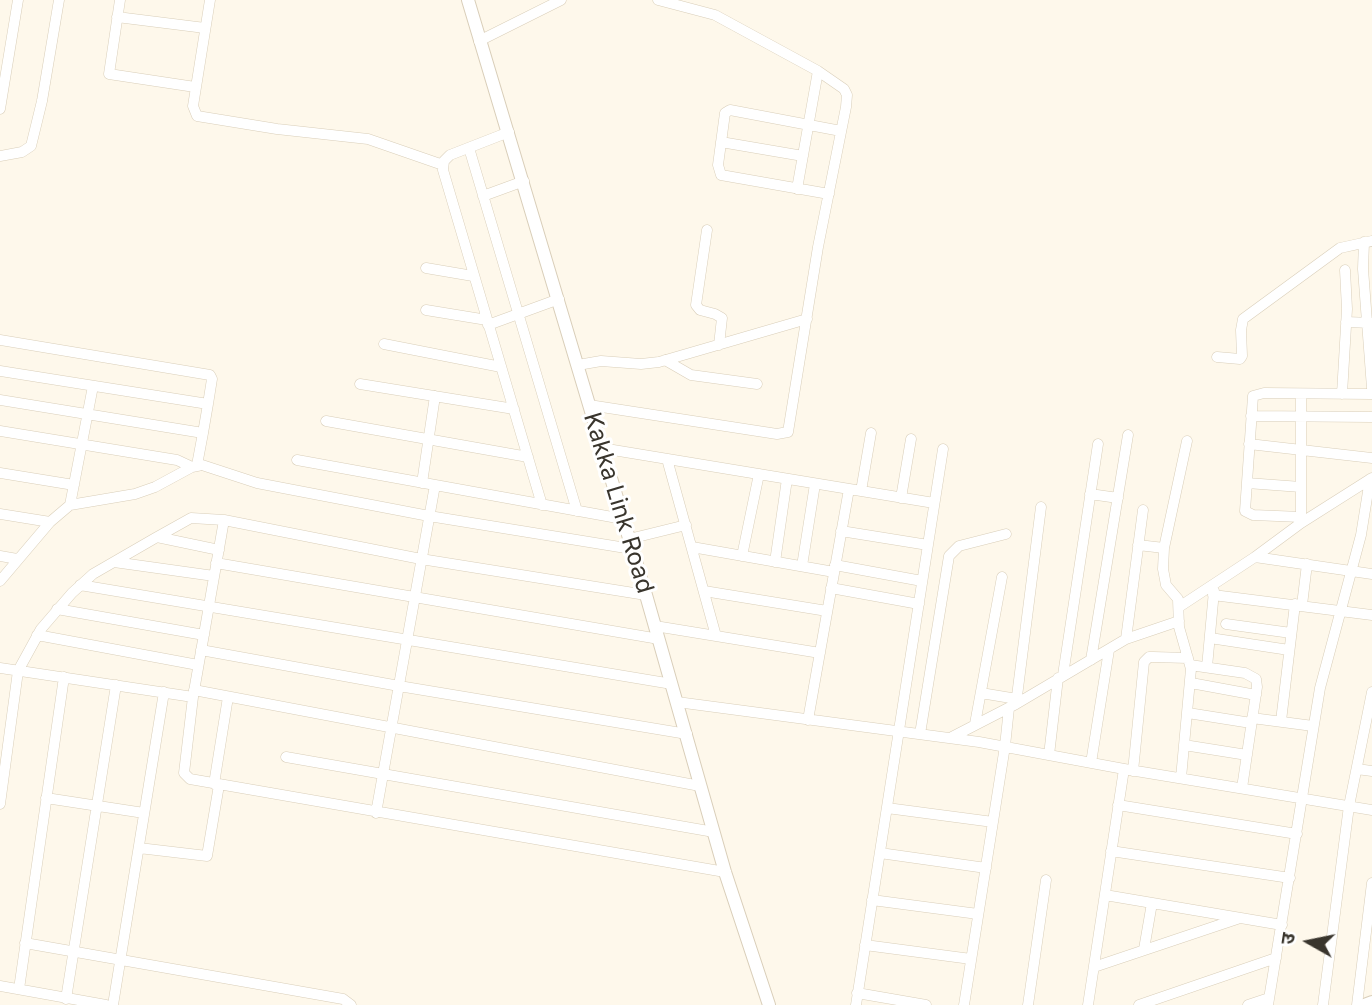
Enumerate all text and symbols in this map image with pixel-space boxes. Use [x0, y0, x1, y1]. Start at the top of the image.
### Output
street label: Kakka Link Road [577, 409, 659, 597]
north arrow [1274, 907, 1344, 977]
text: उ [1276, 931, 1300, 946]

